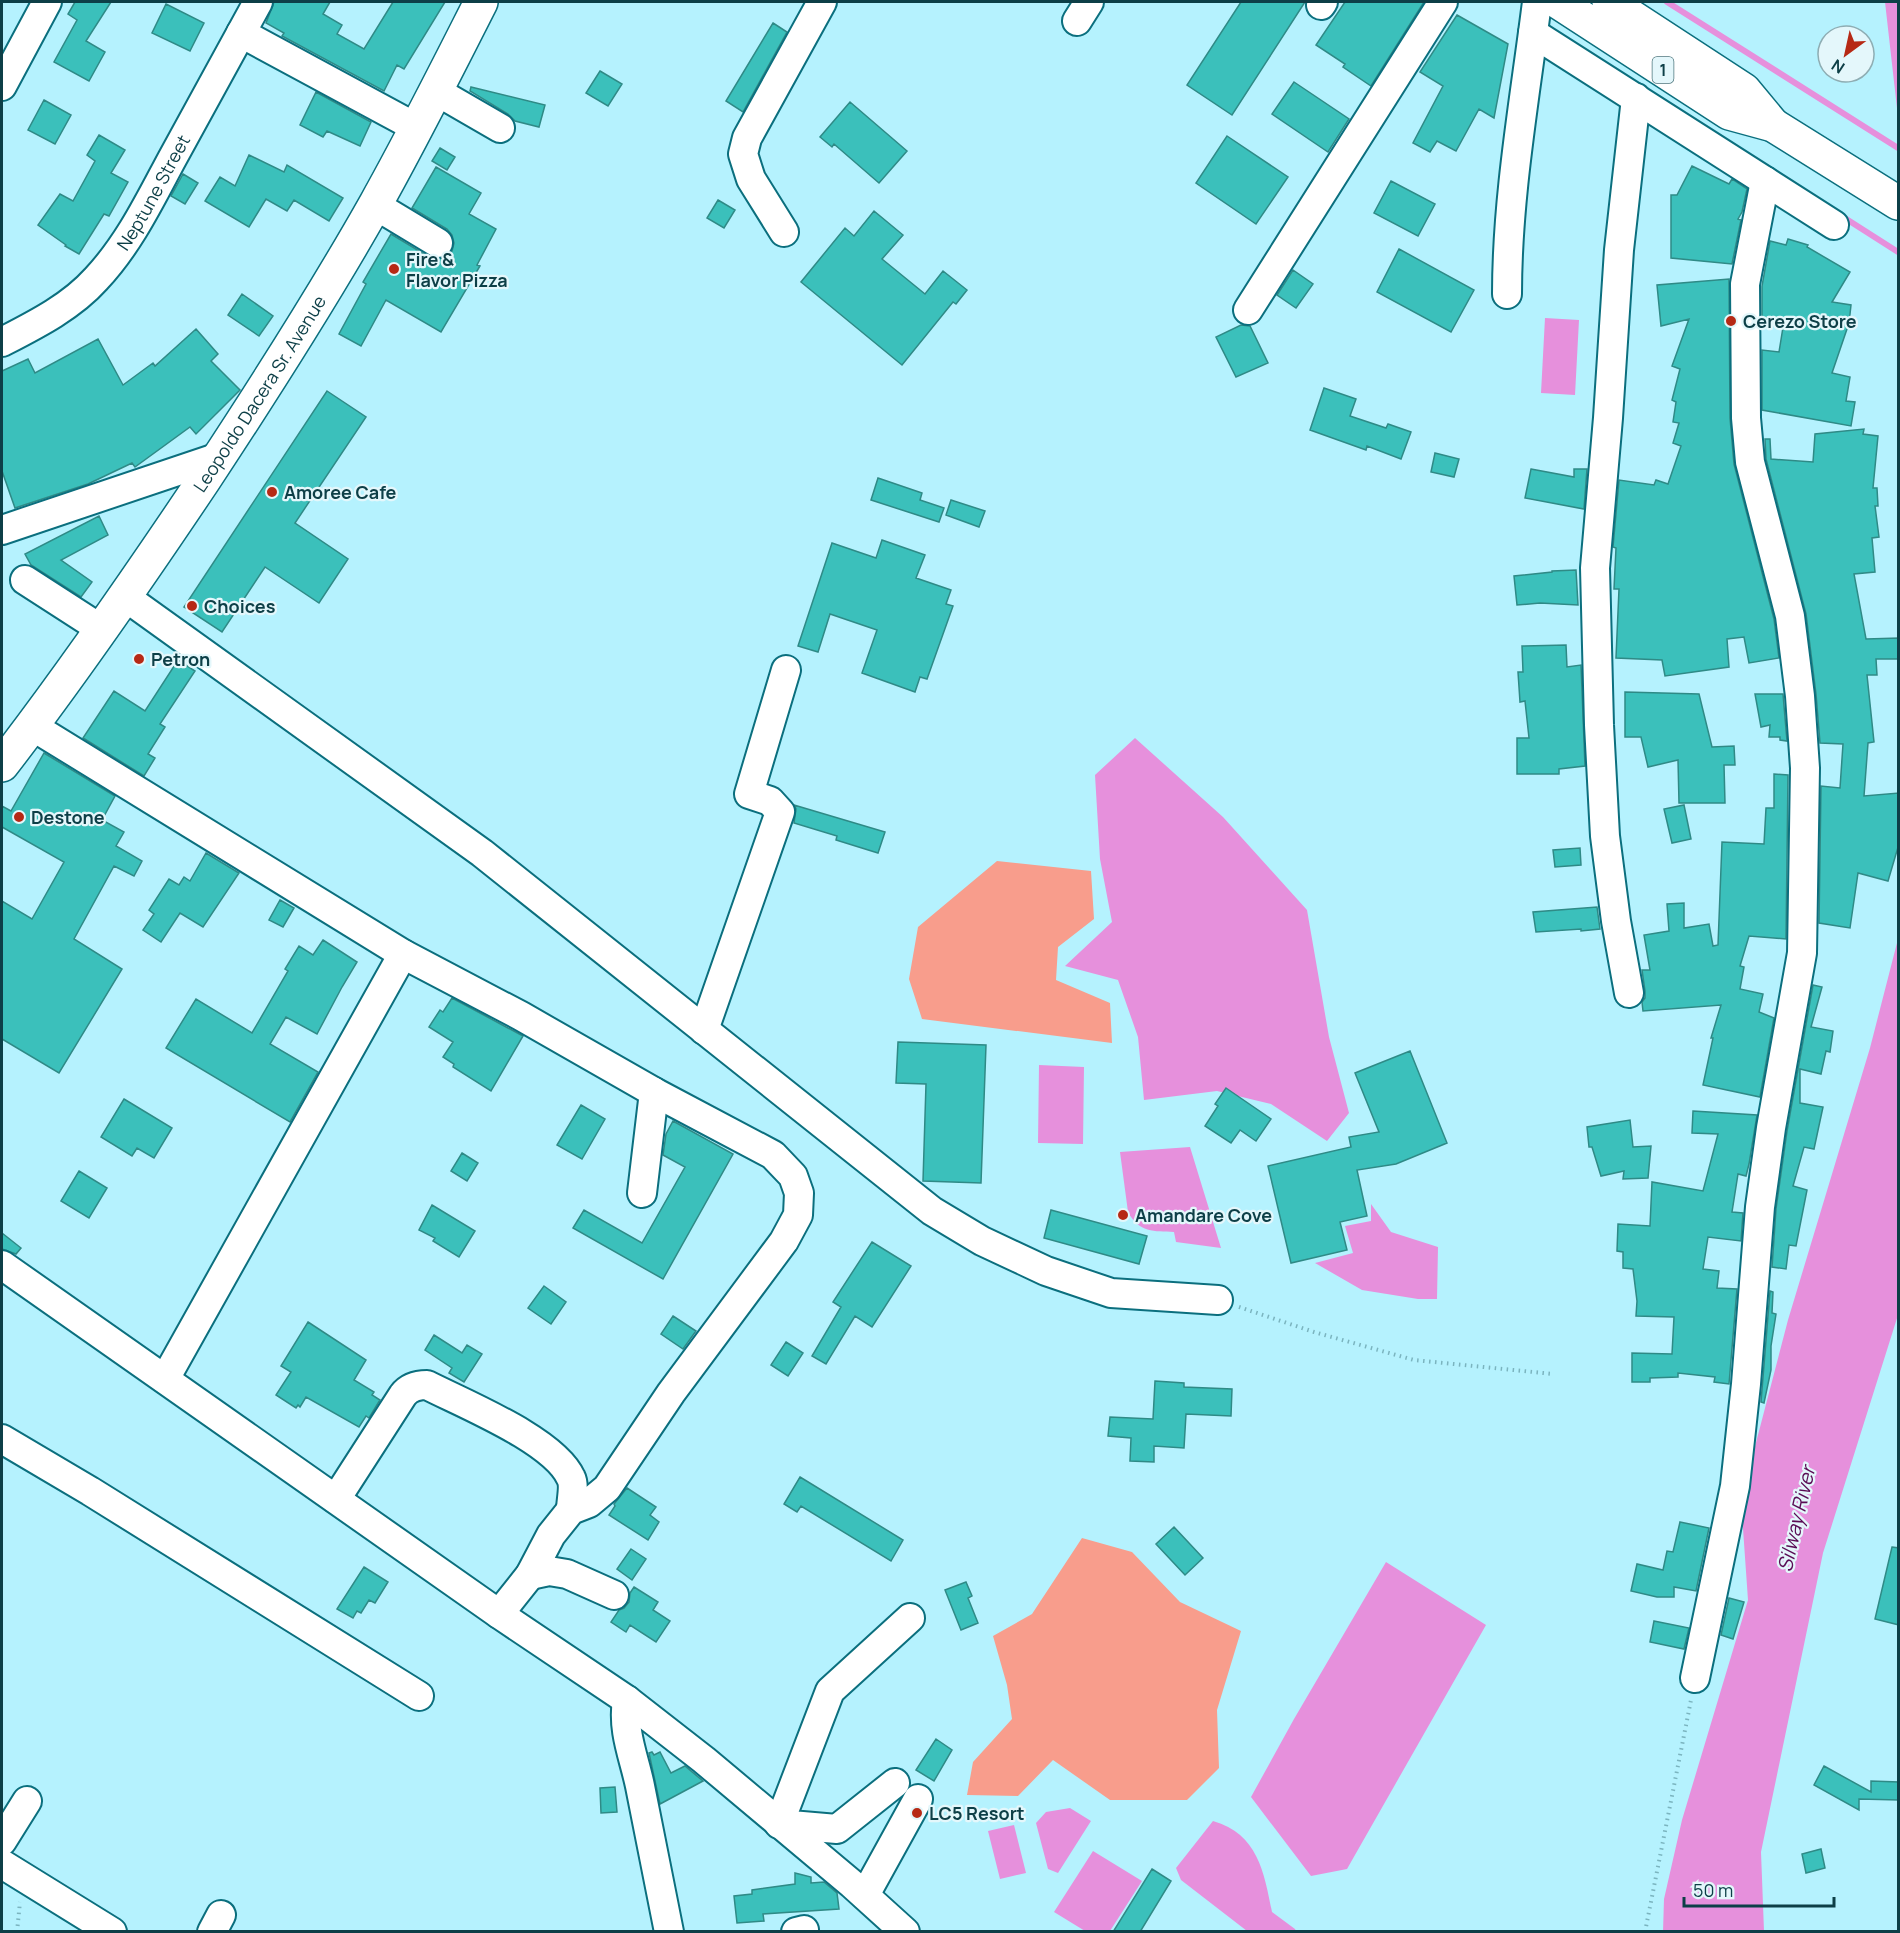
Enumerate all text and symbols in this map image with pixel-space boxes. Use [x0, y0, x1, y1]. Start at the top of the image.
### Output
north arrow [1816, 24, 1876, 84]
text: N [1827, 54, 1849, 79]
road number: 1 [1652, 57, 1674, 83]
street label: Neptune Street [111, 130, 195, 255]
place label: Fire & Flavor Pizza [406, 247, 508, 292]
marker: Fire & Flavor Pizza [387, 262, 401, 276]
street label: Leopoldo Dacera Sr. Avenue [187, 291, 331, 497]
place label: Cerezo Store [1743, 309, 1857, 333]
marker: Cerezo Store [1724, 314, 1738, 328]
place label: Amoree Cafe [284, 480, 397, 504]
marker: Amoree Cafe [265, 485, 279, 499]
place label: Choices [204, 594, 276, 618]
marker: Choices [185, 599, 199, 613]
place label: Petron [151, 647, 210, 671]
marker: Petron [132, 652, 146, 666]
place label: Destone [31, 805, 105, 829]
marker: Destone [12, 810, 26, 824]
place label: Amandare Cove [1135, 1203, 1272, 1227]
marker: Amandare Cove [1116, 1208, 1130, 1222]
water label: Silway River [1771, 1461, 1822, 1574]
place label: LC5 Resort [929, 1801, 1025, 1825]
marker: LC5 Resort [910, 1806, 924, 1820]
scale bar [1684, 1870, 1834, 1908]
text: 50 m [1693, 1878, 1733, 1902]

